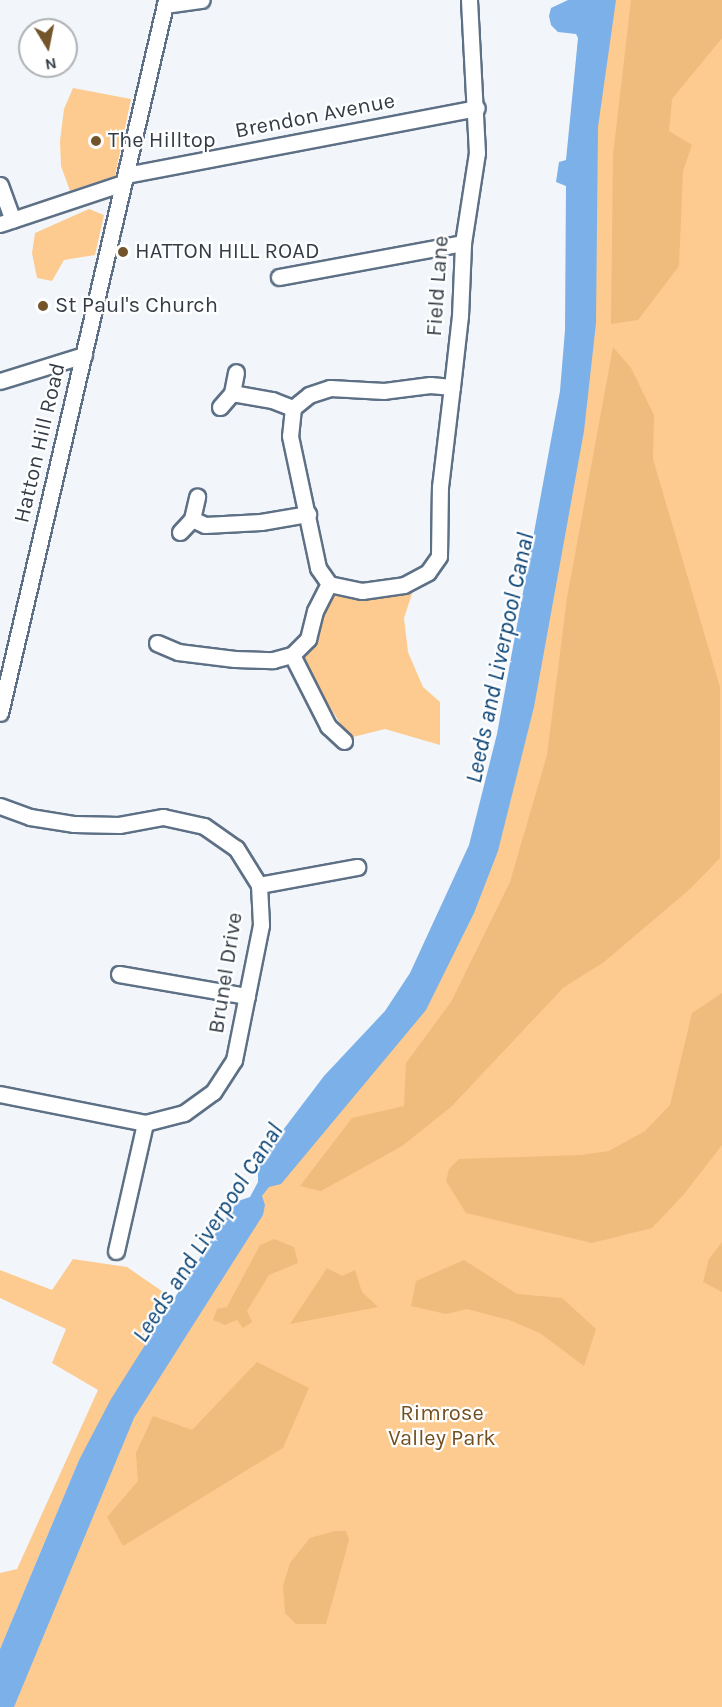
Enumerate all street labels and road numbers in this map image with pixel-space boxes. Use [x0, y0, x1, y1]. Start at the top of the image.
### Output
street label: Brendon Avenue [233, 88, 397, 144]
street label: Field Lane [421, 235, 455, 337]
street label: Hatton Hill Road [9, 360, 71, 526]
street label: Brunel Drive [203, 911, 249, 1035]

